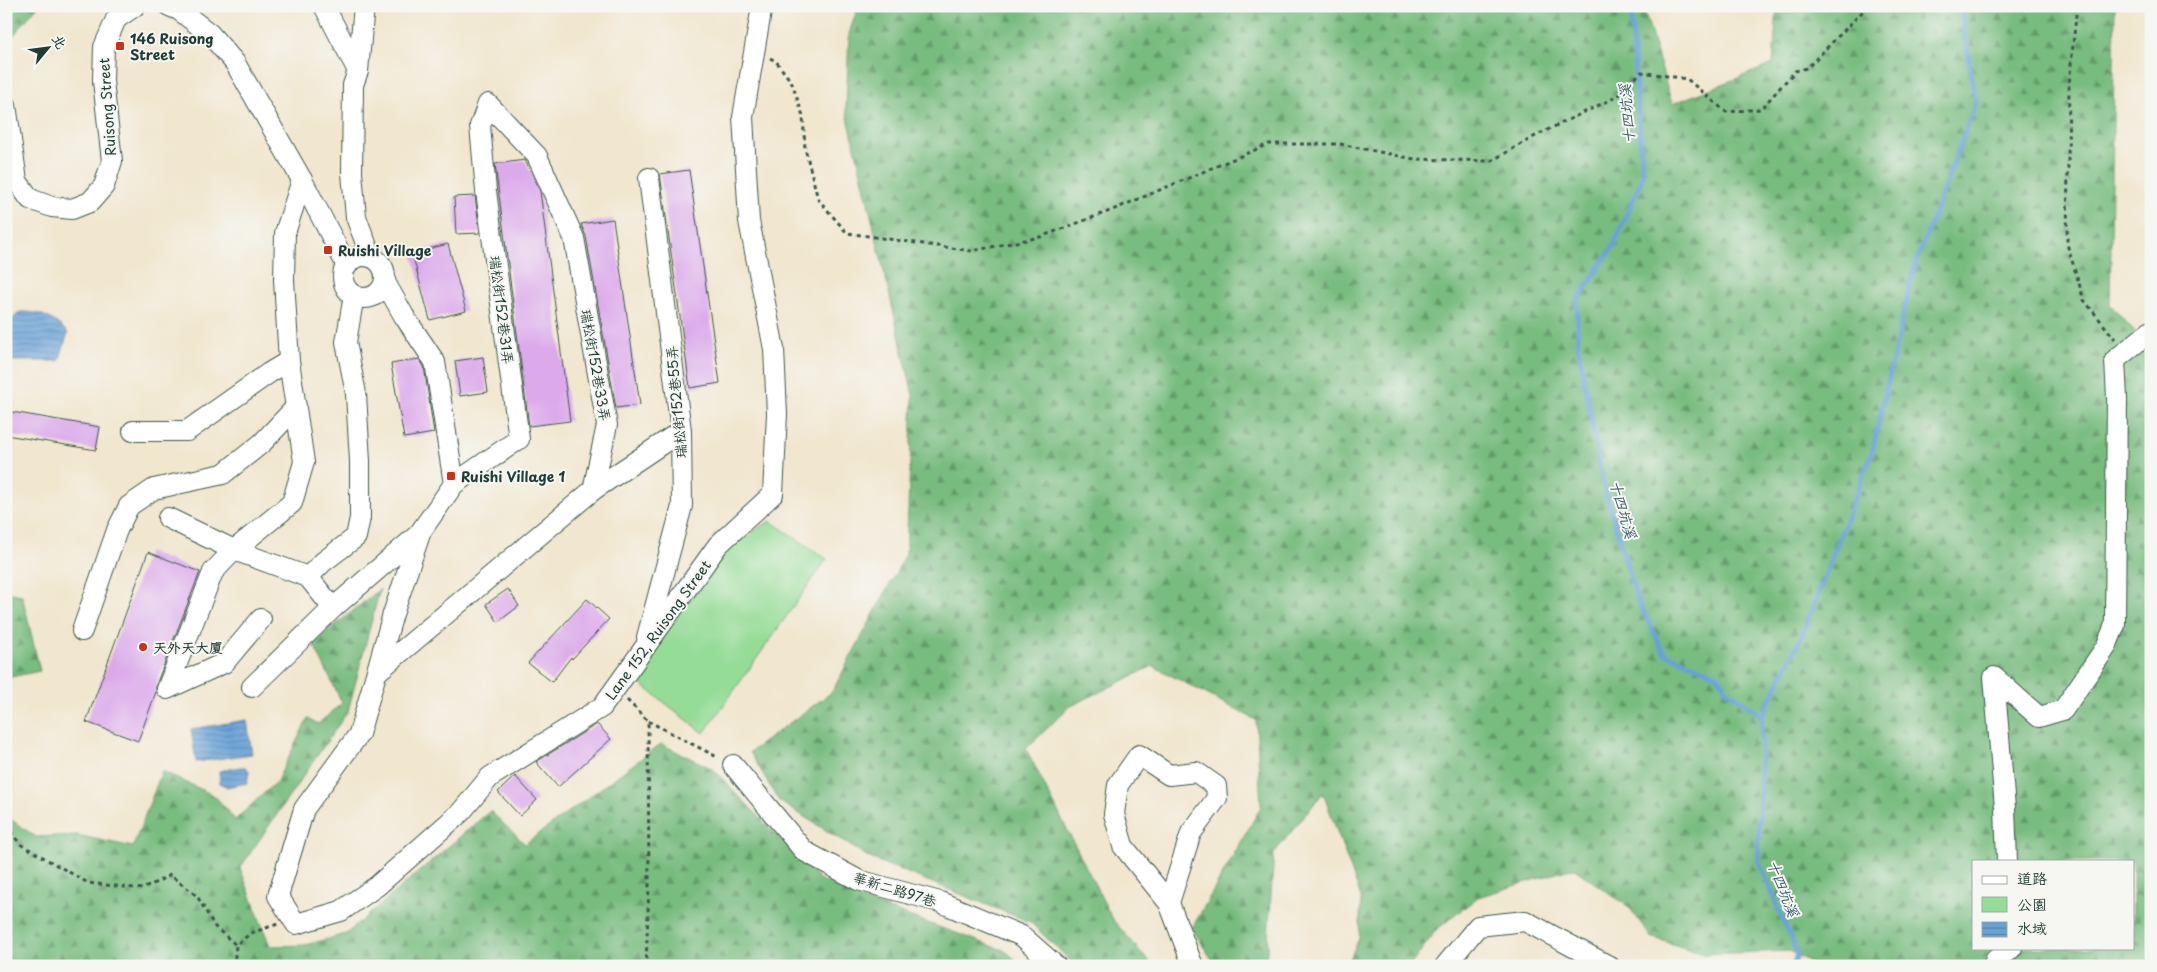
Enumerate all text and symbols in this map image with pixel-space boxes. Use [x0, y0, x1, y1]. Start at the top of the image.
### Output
north arrow [22, 22, 72, 72]
place label: 146 Ruisong Street [130, 28, 214, 65]
text: 北 [47, 30, 72, 53]
marker: 146 Ruisong Street [114, 40, 126, 52]
street label: Ruisong Street [93, 57, 121, 157]
water label: 十四坑溪 [1612, 82, 1640, 145]
place label: Ruishi Village [338, 240, 432, 261]
marker: Ruishi Village [322, 244, 334, 256]
street label: 瑞松街152巷31弄 [485, 253, 519, 366]
street label: 瑞松街152巷33弄 [576, 306, 616, 423]
street label: 瑞松街152巷55弄 [661, 345, 691, 460]
place label: Ruishi Village 1 [461, 466, 566, 487]
marker: Ruishi Village 1 [445, 470, 457, 482]
water label: 十四坑溪 [1605, 477, 1644, 542]
street label: Lane 152, Ruisong Street [600, 556, 716, 704]
place label: 天外天大廈 [153, 637, 223, 658]
marker: 天外天大廈 [137, 641, 149, 653]
water label: 十四坑溪 [1762, 856, 1806, 921]
legend [1972, 860, 2134, 950]
street label: 華新二路97巷 [851, 866, 940, 912]
text: 道路 [2017, 866, 2047, 889]
text: 公園 [2017, 892, 2047, 915]
text: 水域 [2017, 916, 2047, 939]

